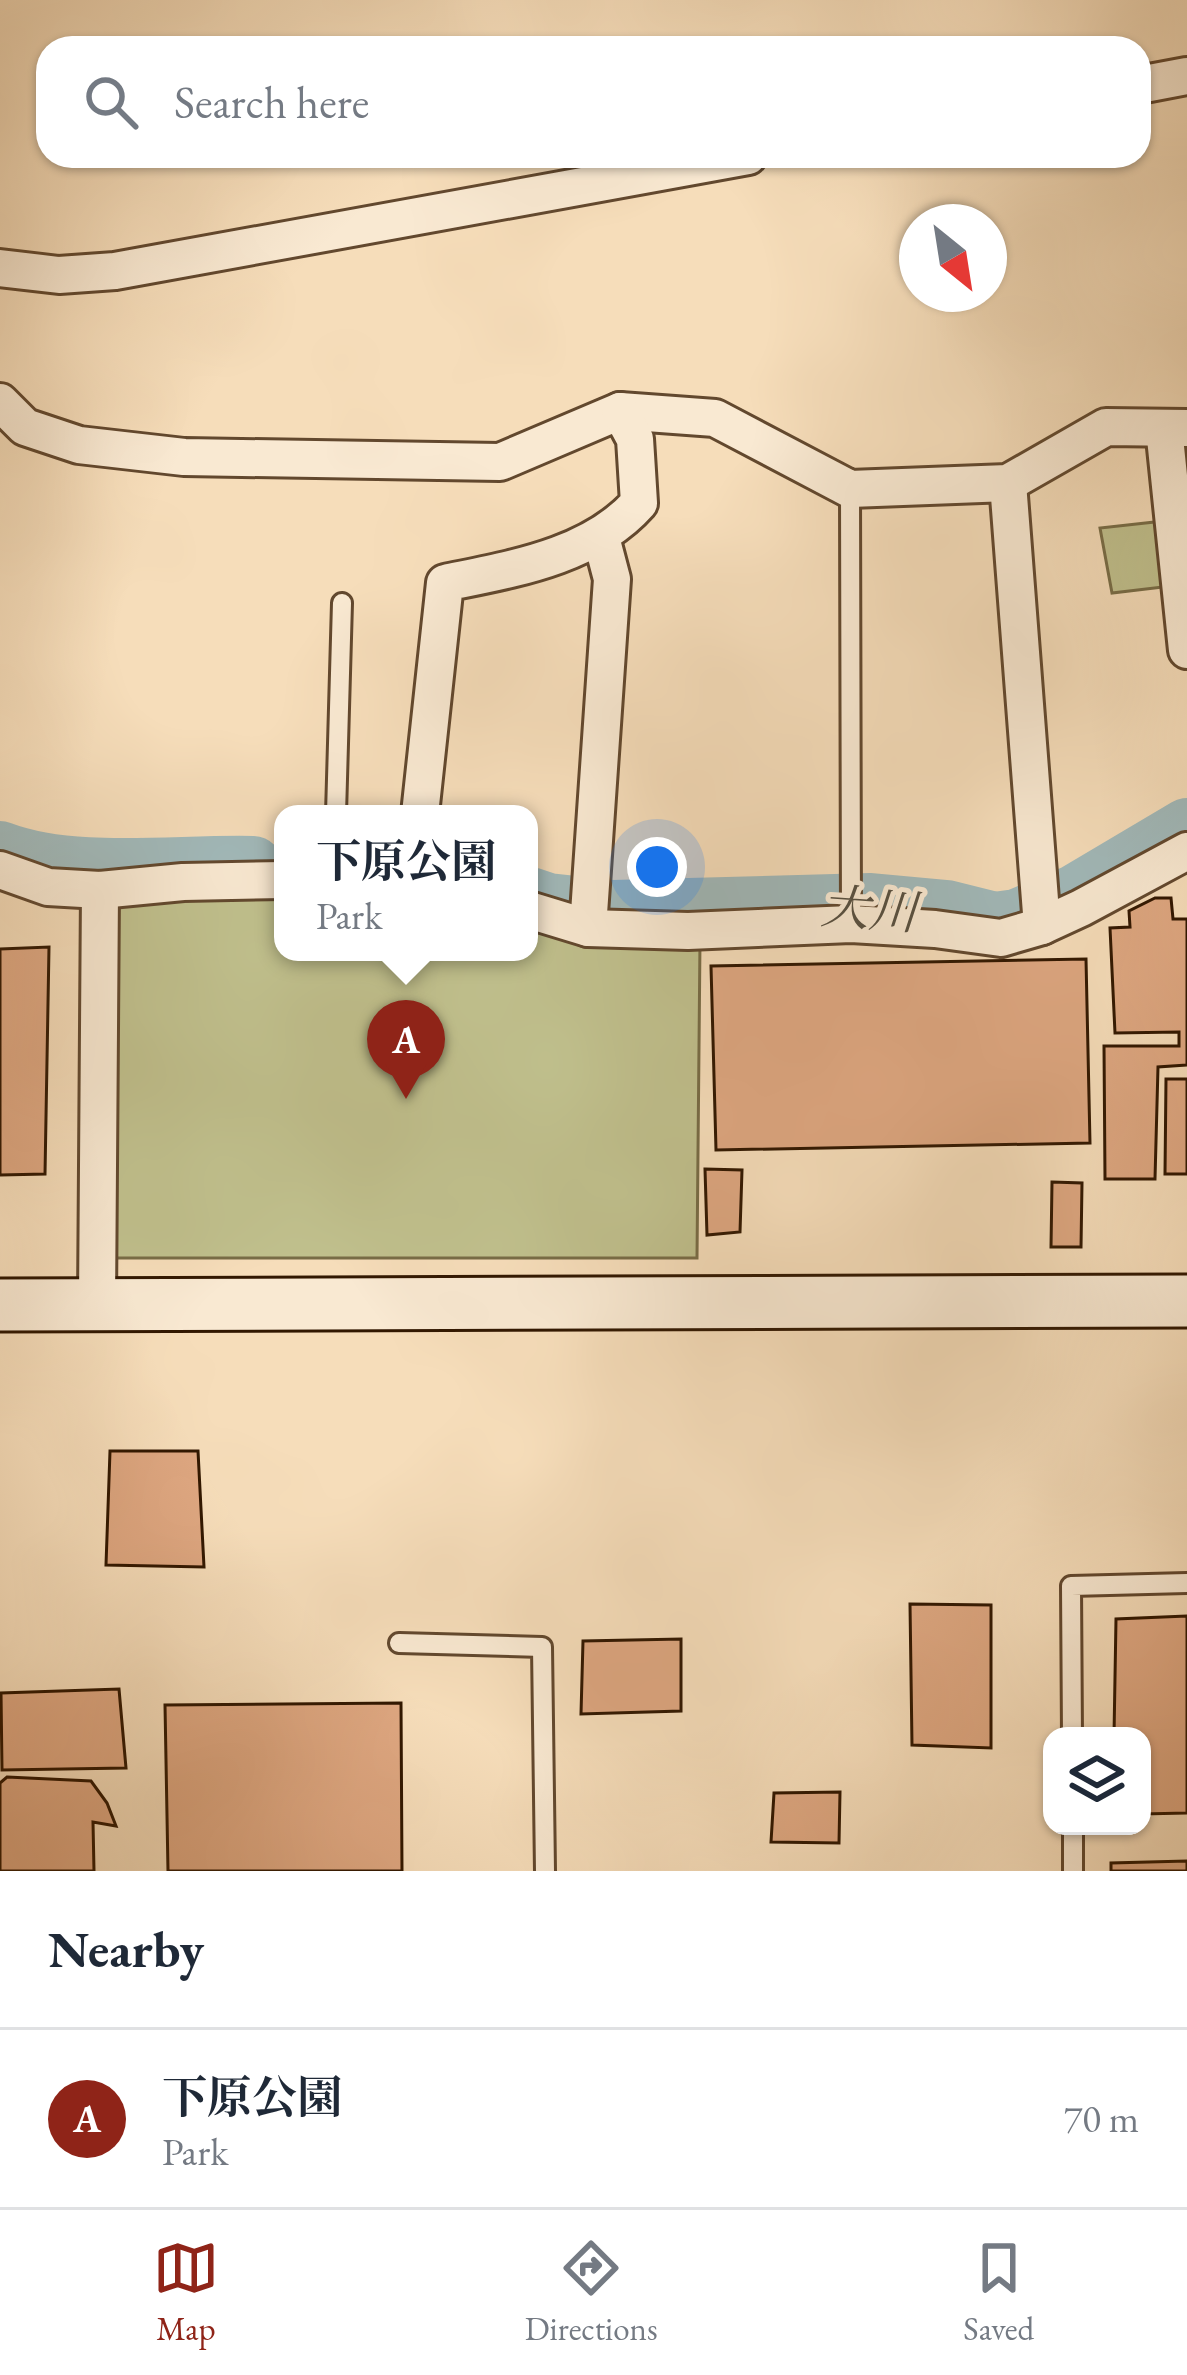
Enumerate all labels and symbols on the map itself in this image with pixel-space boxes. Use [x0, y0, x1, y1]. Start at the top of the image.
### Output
north arrow [899, 204, 1007, 312]
your location [627, 837, 687, 897]
water label: 大川 [819, 875, 924, 944]
pin: A [367, 1000, 445, 1099]

